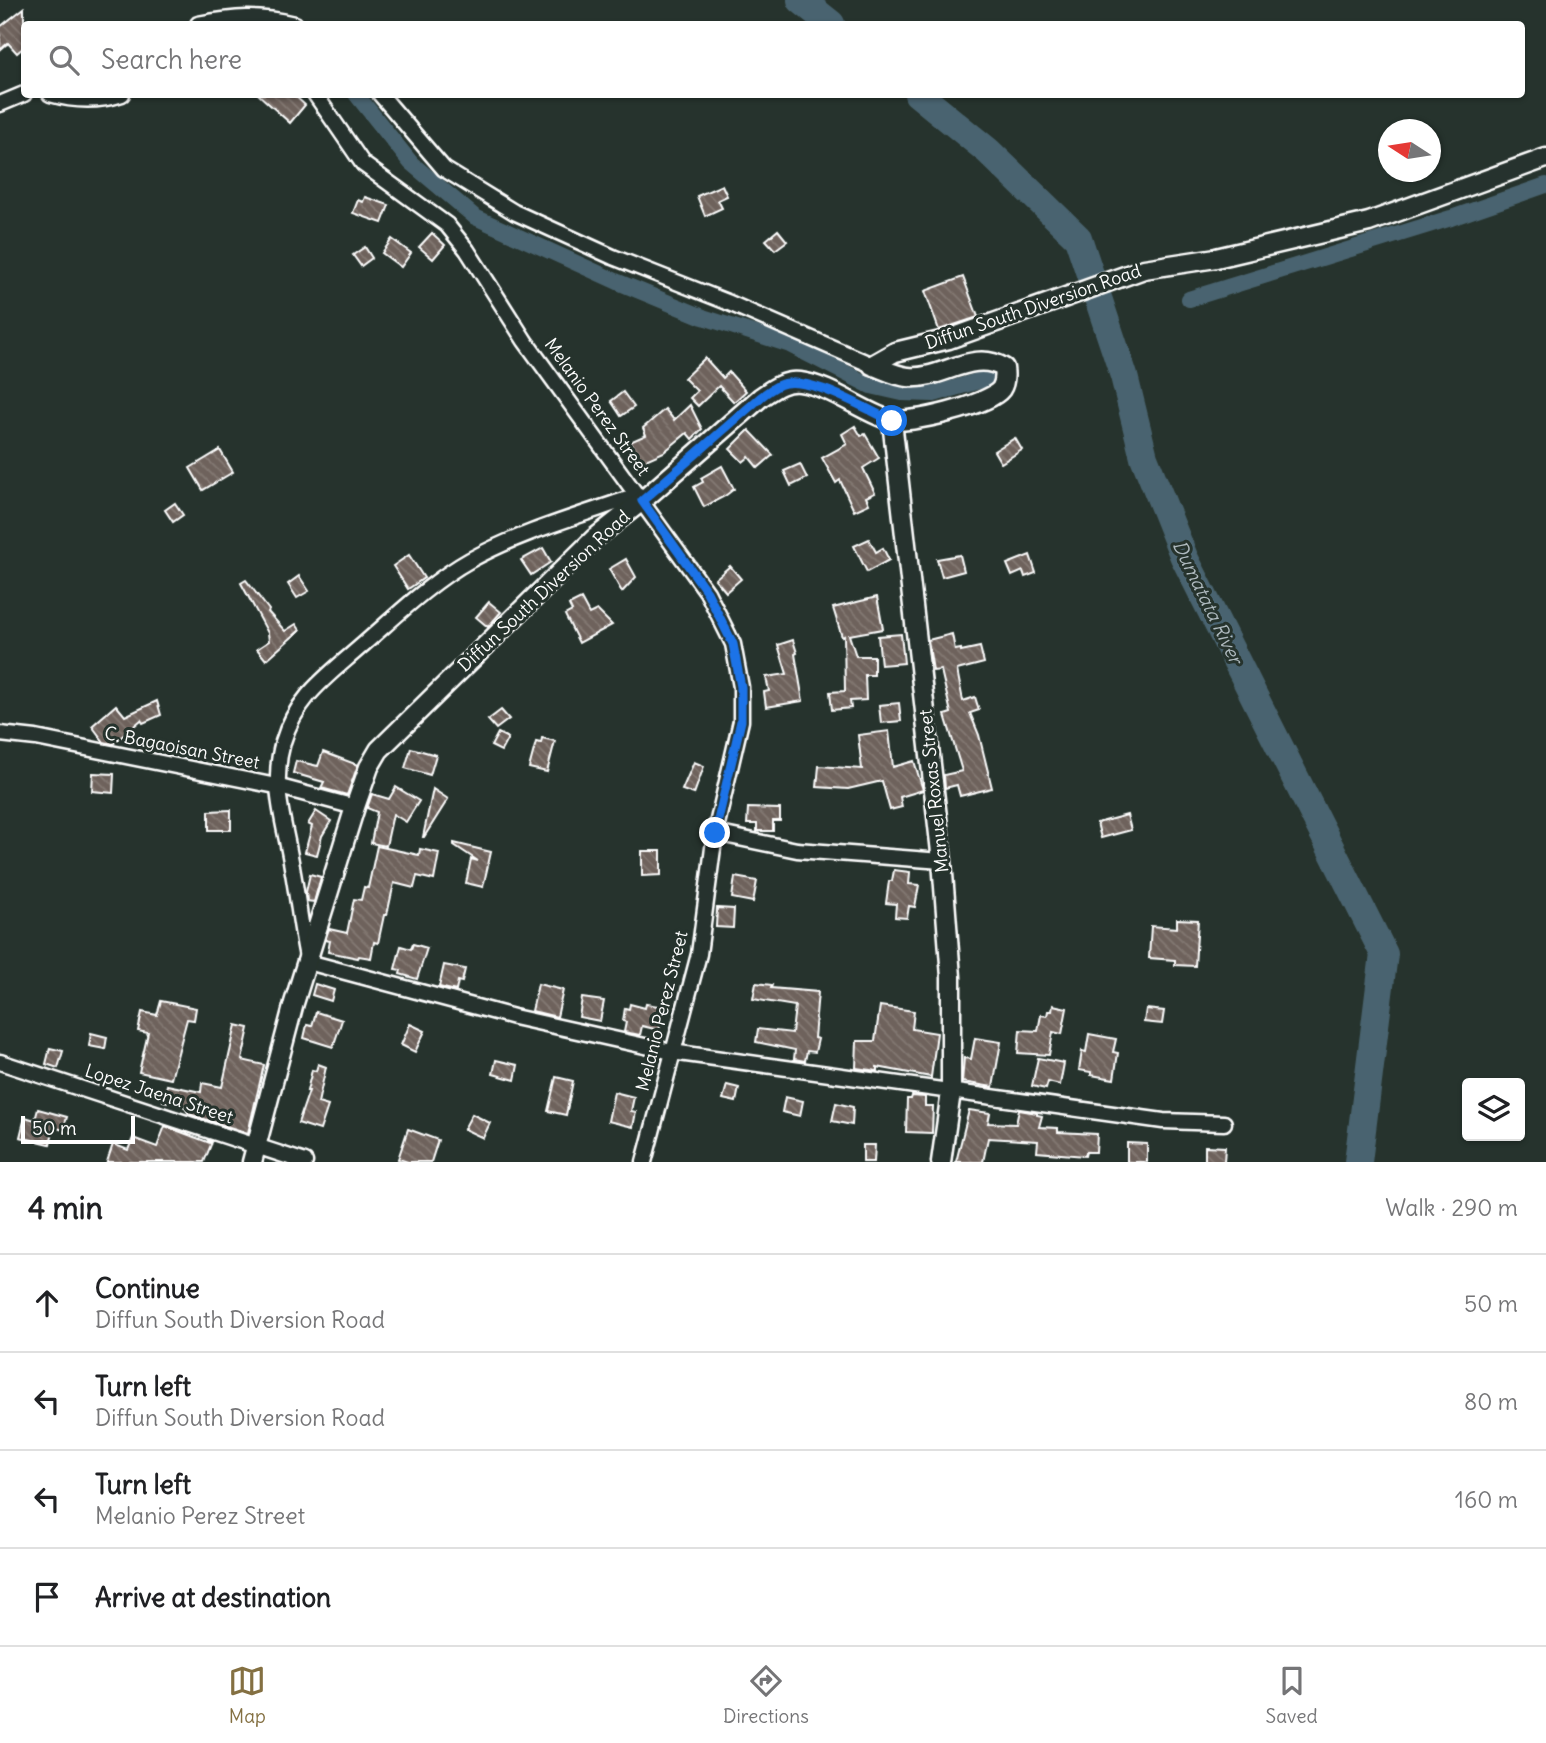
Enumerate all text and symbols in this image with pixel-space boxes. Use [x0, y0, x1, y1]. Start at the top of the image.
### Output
search box [21, 21, 1525, 98]
icon: search [45, 41, 83, 79]
text: Search here [101, 43, 242, 76]
north arrow [1378, 119, 1441, 182]
street label: Diffun South Diversion Road [922, 259, 1144, 354]
street label: Melanio Perez Street [540, 333, 655, 480]
route start [876, 405, 907, 436]
street label: Diffun South Diversion Road [453, 505, 635, 676]
water label: Dumatata River [1168, 536, 1249, 670]
street label: Manuel Roxas Street [913, 708, 954, 874]
street label: C. Bagaoisan Street [103, 721, 262, 774]
route end [699, 817, 730, 848]
street label: Melanio Perez Street [630, 928, 693, 1094]
street label: Lopez Jaena Street [82, 1059, 236, 1128]
map controls [1462, 1078, 1525, 1141]
button: layers [1462, 1078, 1525, 1141]
scale bar [21, 1113, 135, 1145]
text: 50 m [32, 1116, 77, 1140]
text: 4 min [28, 1189, 103, 1227]
text: Walk · 290 m [1385, 1193, 1518, 1222]
text: Continue [95, 1272, 200, 1305]
icon: ahead [28, 1284, 66, 1322]
text: 50 m [1464, 1289, 1518, 1318]
text: Diffun South Diversion Road [95, 1305, 385, 1334]
text: Turn left [95, 1370, 191, 1403]
icon: left [28, 1382, 66, 1420]
text: 80 m [1464, 1387, 1518, 1416]
text: Diffun South Diversion Road [95, 1403, 385, 1432]
text: Turn left [95, 1468, 191, 1501]
icon: left [28, 1480, 66, 1518]
text: 160 m [1455, 1485, 1518, 1514]
text: Melanio Perez Street [95, 1501, 305, 1530]
icon: arrive [28, 1578, 66, 1616]
text: Arrive at destination [95, 1581, 331, 1614]
tab: Map [228, 1662, 266, 1728]
tab: Directions [723, 1662, 809, 1728]
tab: Saved [1266, 1662, 1318, 1728]

